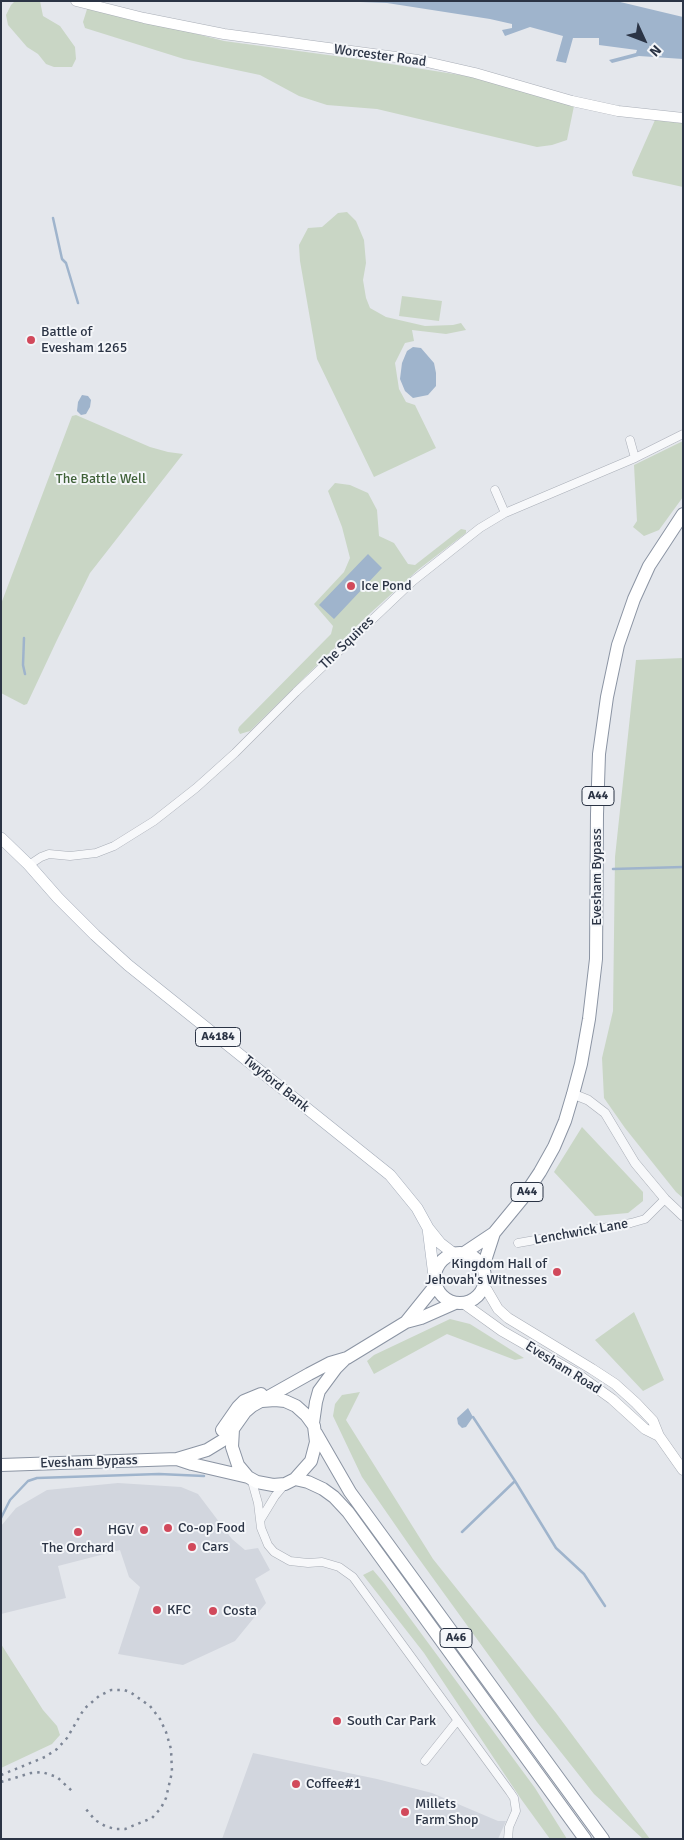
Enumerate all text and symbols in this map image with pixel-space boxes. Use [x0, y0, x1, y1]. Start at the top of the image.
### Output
north arrow [619, 15, 669, 65]
street label: Worcester Road [333, 41, 427, 71]
text: N [646, 41, 665, 60]
place label: Battle of Evesham 1265 [41, 324, 127, 357]
marker: Battle of Evesham 1265 [25, 334, 37, 346]
park label: The Battle Well [56, 471, 146, 487]
place label: Ice Pond [361, 578, 412, 594]
marker: Ice Pond [345, 580, 357, 592]
street label: The Squires [316, 613, 378, 673]
road number: A44 [582, 786, 614, 806]
street label: Evesham Bypass [589, 828, 605, 926]
road number: A4184 [196, 1028, 240, 1046]
street label: Twyford Bank [239, 1052, 313, 1116]
road number: A44 [511, 1182, 543, 1202]
street label: Lenchwick Lane [533, 1215, 629, 1249]
place label: Kingdom Hall of Jehovah's Witnesses [425, 1256, 547, 1288]
marker: Kingdom Hall of Jehovah's Witnesses [551, 1266, 563, 1278]
street label: Evesham Road [522, 1338, 604, 1398]
street label: Evesham Bypass [40, 1452, 138, 1472]
place label: Co-op Food [178, 1520, 245, 1536]
place label: HGV [108, 1522, 134, 1538]
marker: Co-op Food [162, 1522, 174, 1534]
marker: HGV [138, 1524, 150, 1536]
marker: The Orchard [72, 1526, 84, 1538]
place label: Cars [202, 1539, 229, 1555]
place label: The Orchard [42, 1540, 114, 1556]
marker: Cars [186, 1541, 198, 1553]
place label: KFC [167, 1602, 191, 1618]
place label: Costa [223, 1603, 257, 1619]
marker: KFC [151, 1604, 163, 1616]
marker: Costa [207, 1605, 219, 1617]
road number: A46 [440, 1629, 472, 1648]
place label: South Car Park [347, 1713, 436, 1729]
marker: South Car Park [331, 1715, 343, 1727]
place label: Coffee#1 [306, 1776, 361, 1792]
marker: Coffee#1 [290, 1778, 302, 1790]
place label: Millets Farm Shop [415, 1796, 478, 1828]
marker: Millets Farm Shop [399, 1806, 411, 1818]

